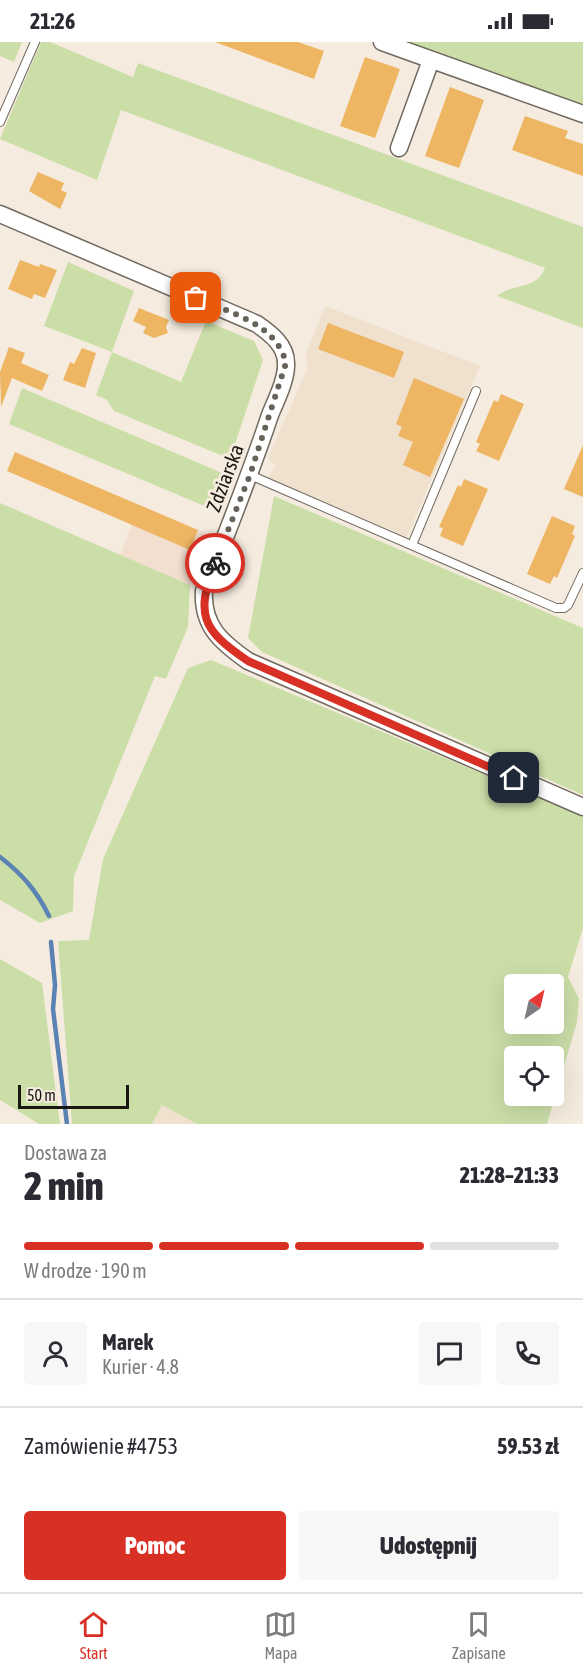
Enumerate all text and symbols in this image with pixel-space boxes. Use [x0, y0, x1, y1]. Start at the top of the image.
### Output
text: 21:26 [30, 8, 75, 34]
pin [170, 272, 221, 323]
icon: bag [179, 281, 212, 314]
street label: Zdziarska [201, 441, 248, 515]
courier [185, 533, 245, 593]
icon: bike [199, 547, 232, 580]
pin [488, 752, 539, 803]
icon: home [497, 761, 530, 794]
north arrow [504, 974, 564, 1034]
map controls [504, 974, 564, 1106]
button: locate [504, 1046, 564, 1106]
scale bar [18, 1082, 129, 1110]
text: 50 m [27, 1086, 56, 1104]
text: Dostawa za [24, 1141, 107, 1164]
text: 21:28–21:33 [460, 1162, 559, 1188]
text: 2 min [24, 1164, 104, 1208]
text: W drodze · 190 m [24, 1259, 147, 1282]
button: person [24, 1322, 87, 1385]
button: chat [418, 1322, 481, 1385]
button: phone [496, 1322, 559, 1385]
text: Marek [102, 1329, 153, 1355]
text: Kurier · 4.8 [102, 1355, 179, 1378]
text: Zamówienie #4753 [24, 1433, 178, 1459]
text: 59.53 zł [497, 1433, 559, 1459]
button: Pomoc [24, 1511, 286, 1580]
button: Udostępnij [298, 1511, 559, 1580]
tab: Start [77, 1608, 110, 1662]
tab: Mapa [264, 1608, 298, 1662]
tab: Zapisane [452, 1608, 506, 1662]

